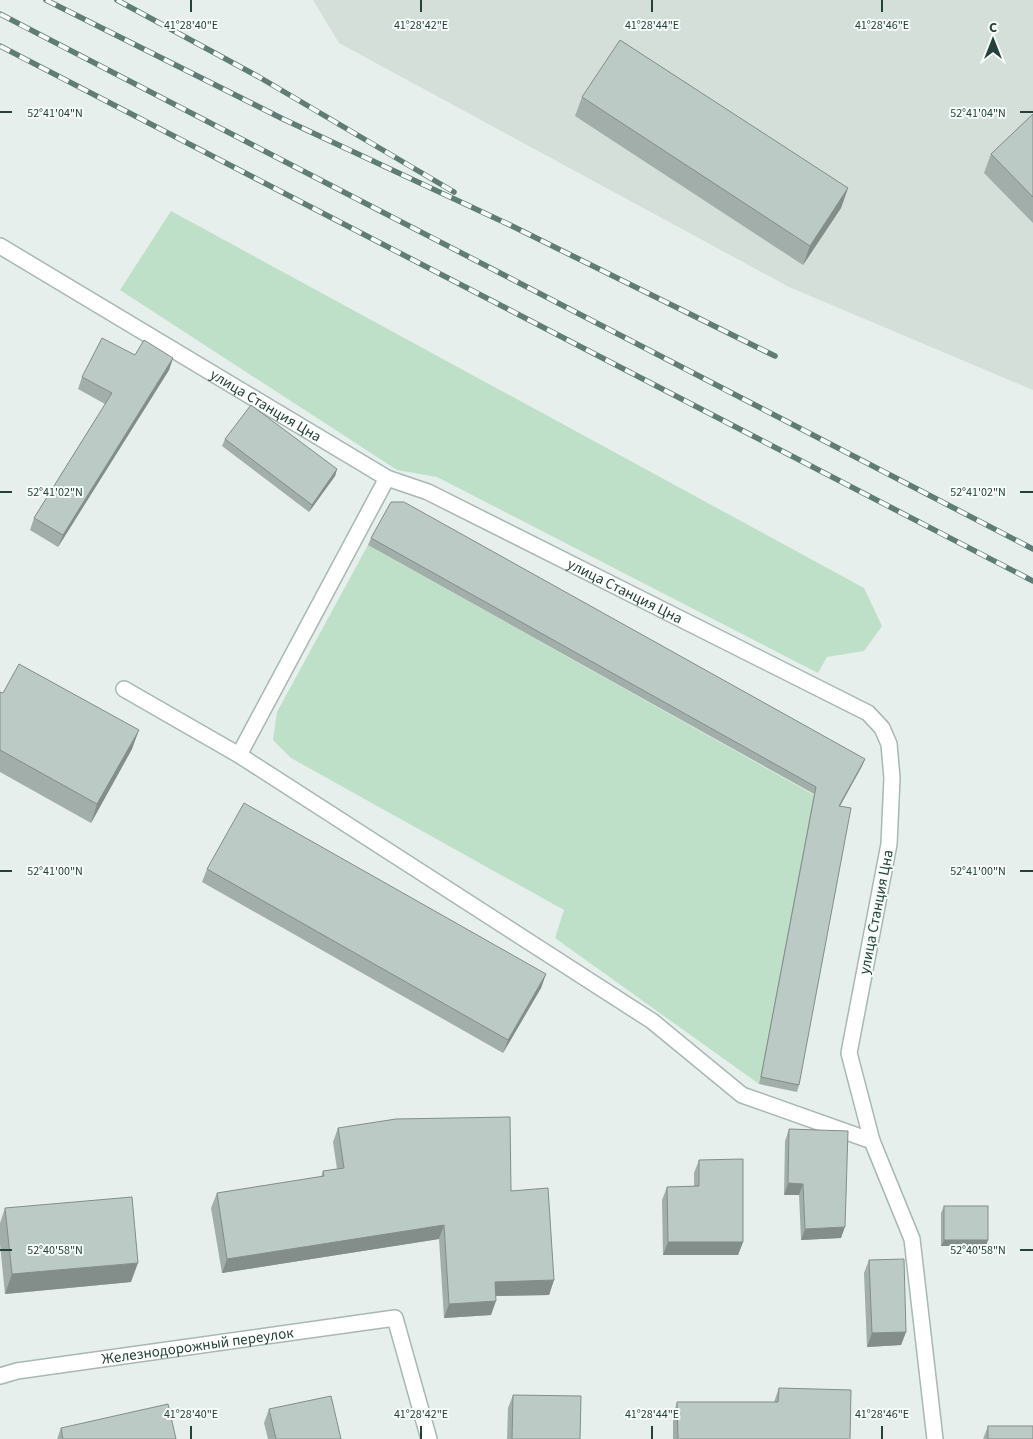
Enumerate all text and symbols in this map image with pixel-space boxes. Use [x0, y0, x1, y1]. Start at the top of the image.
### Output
north arrow [968, 15, 1018, 65]
text: 41°28'40"E [164, 17, 218, 34]
text: 41°28'42"E [394, 17, 448, 34]
text: 41°28'44"E [625, 17, 679, 34]
text: 41°28'46"E [855, 17, 909, 34]
text: С [989, 18, 997, 38]
text: 52°41'04"N [27, 105, 83, 122]
text: 52°41'04"N [950, 105, 1006, 122]
street label: улица Станция Цна [206, 364, 325, 447]
text: 52°41'02"N [27, 484, 83, 501]
text: 52°41'02"N [950, 484, 1006, 501]
street label: улица Станция Цна [564, 554, 686, 629]
street label: улица Станция Цна [854, 848, 899, 976]
text: 52°41'00"N [27, 863, 83, 880]
text: 52°41'00"N [950, 863, 1006, 880]
text: 52°40'58"N [27, 1242, 83, 1259]
text: 52°40'58"N [950, 1242, 1006, 1259]
street label: Железнодорожный переулок [100, 1322, 296, 1370]
text: 41°28'40"E [164, 1406, 218, 1423]
text: 41°28'42"E [394, 1406, 448, 1423]
text: 41°28'44"E [625, 1406, 679, 1423]
text: 41°28'46"E [855, 1406, 909, 1423]

